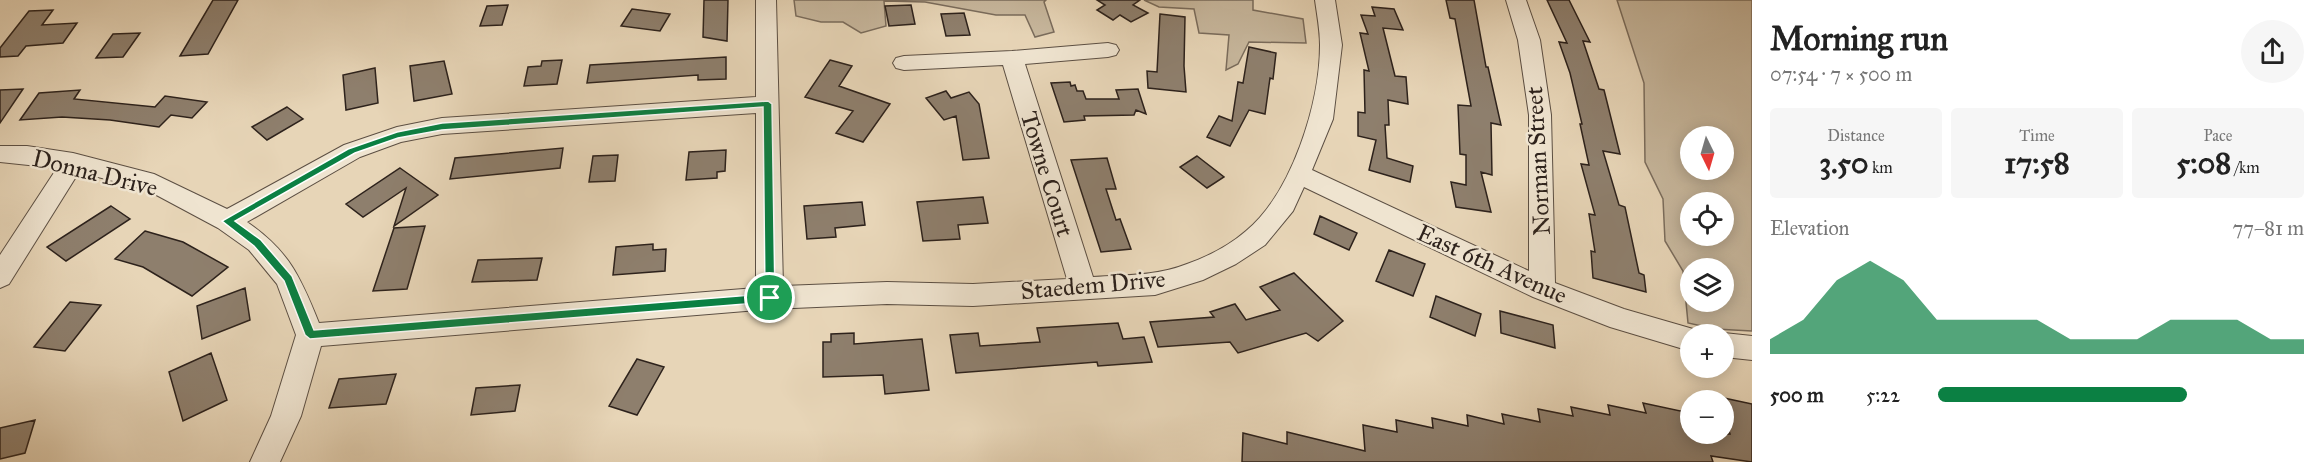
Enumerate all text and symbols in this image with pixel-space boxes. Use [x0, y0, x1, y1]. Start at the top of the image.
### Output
text: Morning run [1770, 19, 1948, 59]
button: share [2241, 20, 2304, 83]
text: 07:54 · 7 × 500 m [1770, 62, 1912, 86]
street label: Norman Street [1519, 85, 1557, 236]
street label: Towne Court [1014, 108, 1080, 241]
north arrow [1680, 126, 1734, 180]
map controls [1680, 126, 1734, 444]
text: Distance [1827, 126, 1885, 145]
text: Time [2019, 126, 2055, 145]
text: Pace [2203, 126, 2233, 145]
street label: Donna Drive [29, 143, 161, 203]
text: 3.50 [1819, 145, 1868, 181]
text: 17:58 [2004, 145, 2070, 181]
text: 5:08 [2176, 145, 2231, 181]
text: km [1868, 158, 1893, 177]
text: /km [2231, 158, 2260, 177]
button: locate [1680, 192, 1734, 246]
text: Elevation [1770, 216, 1849, 240]
text: 77–81 m [2233, 216, 2304, 240]
street label: East 6th Avenue [1412, 218, 1572, 310]
button: layers [1680, 258, 1734, 312]
street label: Staedem Drive [1019, 264, 1167, 306]
pin [744, 272, 795, 323]
icon: arrive [753, 281, 786, 314]
button: + [1680, 324, 1734, 378]
text: 500 m [1770, 383, 1824, 407]
text: 5:22 [1866, 383, 1900, 407]
button: − [1680, 390, 1734, 444]

